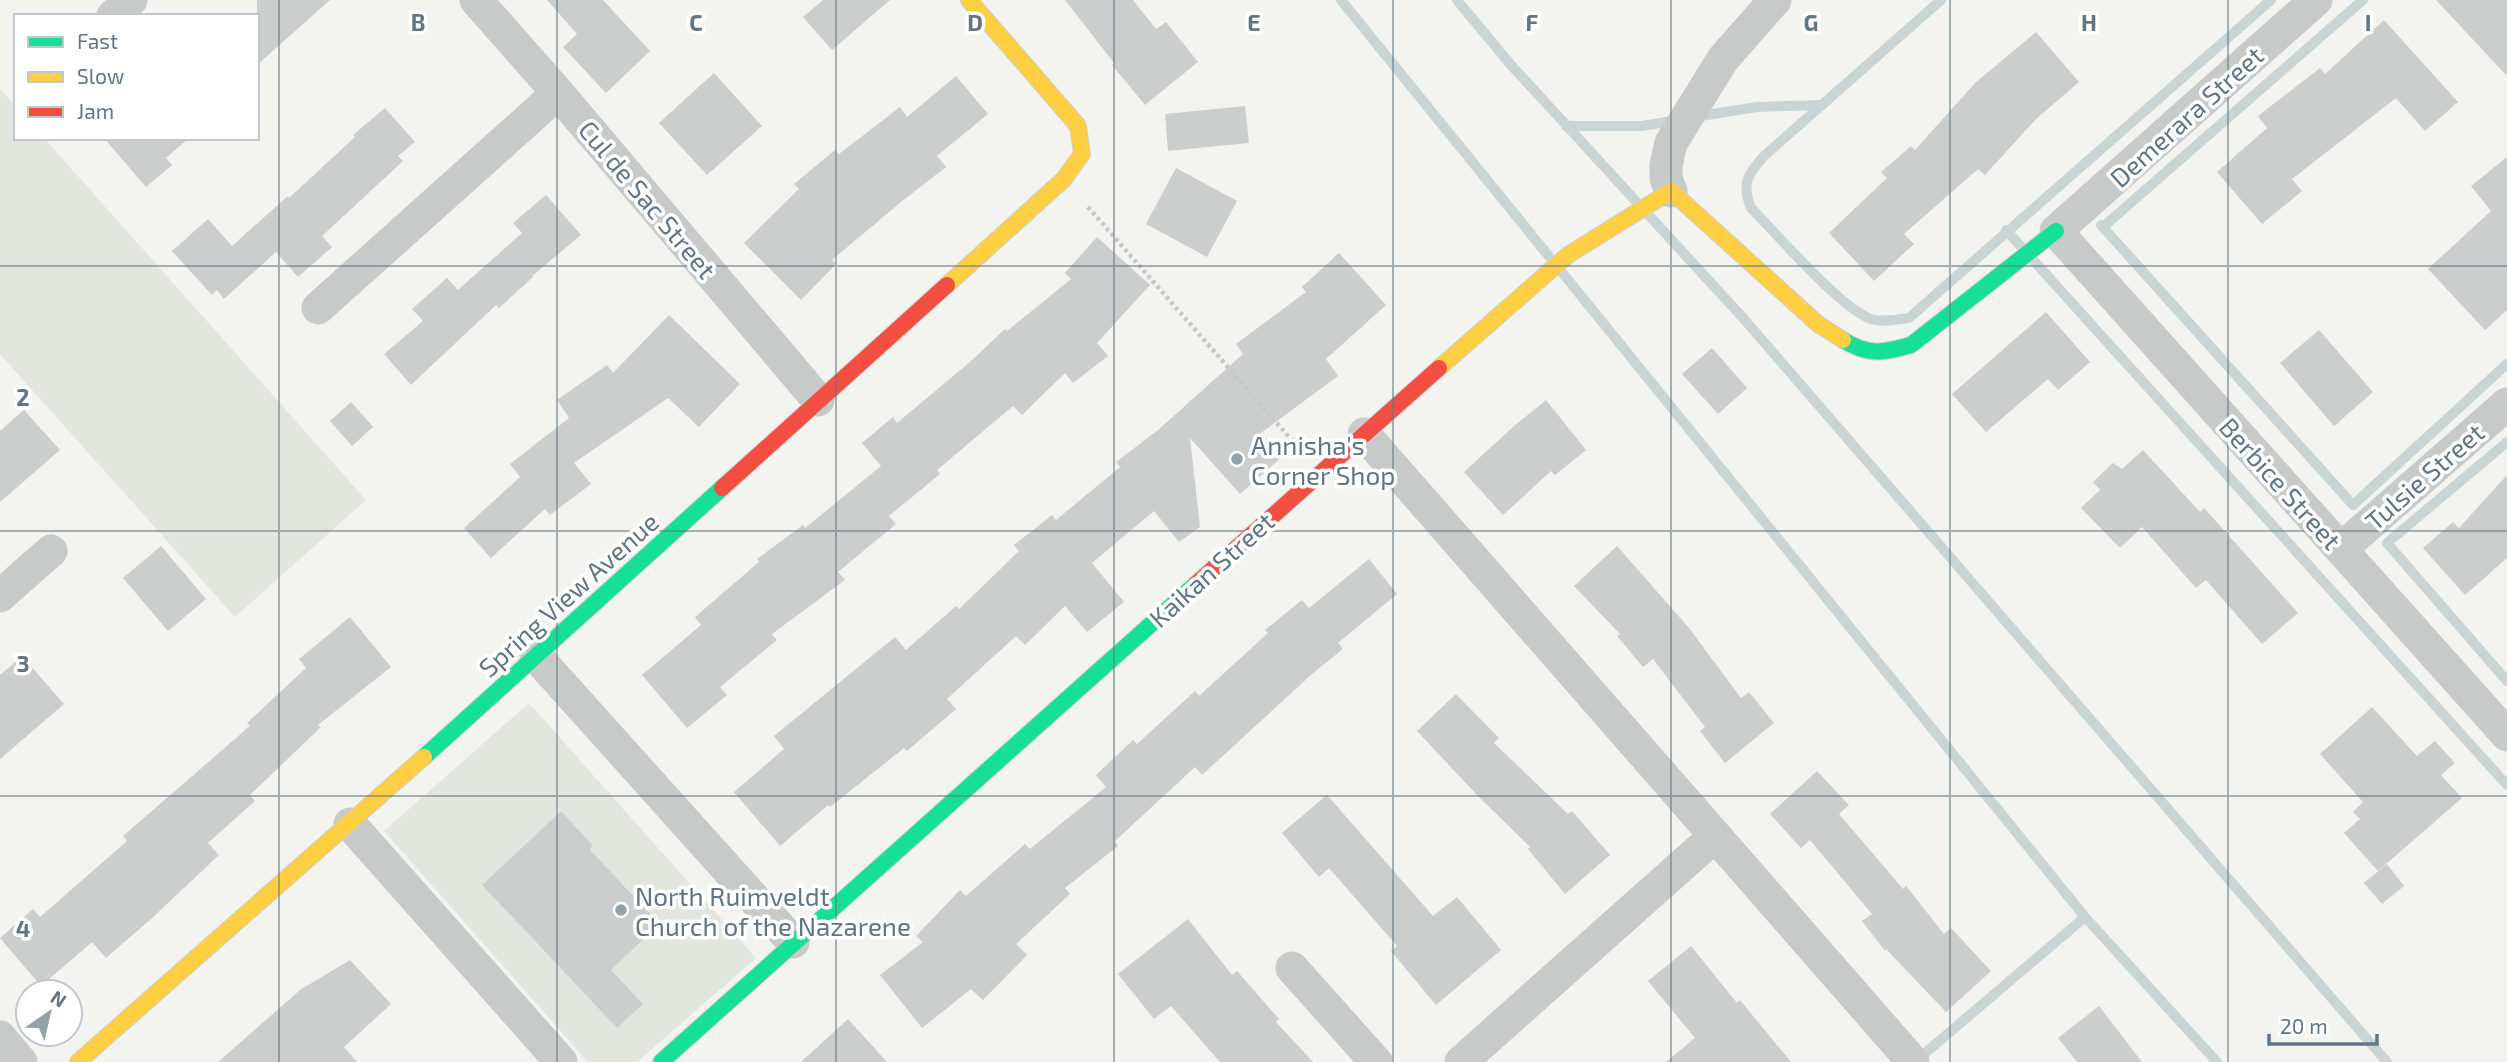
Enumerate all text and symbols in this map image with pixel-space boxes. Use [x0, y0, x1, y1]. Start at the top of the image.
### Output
text: B [411, 8, 425, 36]
text: C [689, 8, 703, 36]
text: D [967, 8, 983, 36]
text: E [1247, 8, 1261, 36]
text: F [1526, 8, 1539, 36]
text: G [1804, 8, 1818, 36]
text: H [2081, 8, 2097, 36]
text: I [2365, 8, 2371, 36]
legend [14, 14, 259, 140]
text: Fast [77, 28, 118, 53]
street label: Demerara Street [2103, 39, 2269, 193]
text: Slow [77, 63, 124, 88]
text: Jam [77, 98, 114, 123]
street label: Cul de Sac Street [573, 114, 723, 284]
text: 2 [16, 383, 30, 411]
street label: Berbice Street [2214, 411, 2348, 555]
street label: Tulsie Street [2358, 416, 2490, 536]
place label: Annisha's Corner Shop [1251, 429, 1395, 490]
marker: Annisha's Corner Shop [1229, 451, 1245, 467]
street label: Spring View Avenue [472, 505, 664, 683]
street label: Kaikan Street [1142, 505, 1280, 633]
text: 3 [16, 649, 30, 677]
place label: North Ruimveldt Church of the Nazarene [635, 880, 911, 941]
marker: North Ruimveldt Church of the Nazarene [613, 902, 629, 918]
text: 4 [16, 914, 30, 942]
north arrow [14, 978, 84, 1048]
text: N [47, 985, 71, 1012]
scale bar [2269, 1002, 2378, 1046]
text: 20 m [2280, 1013, 2328, 1038]

